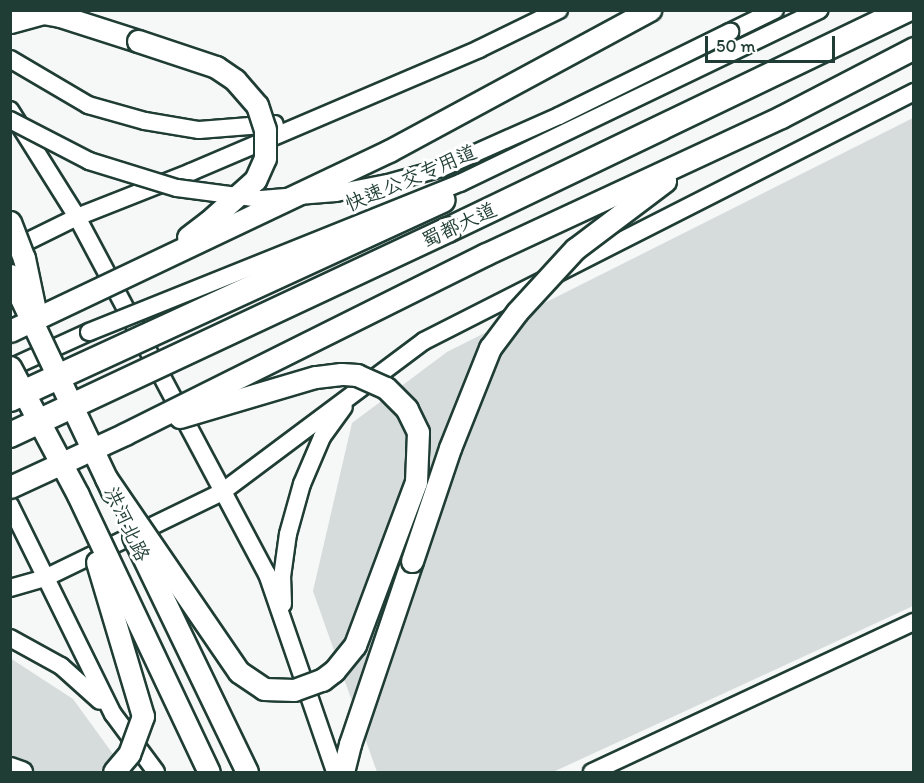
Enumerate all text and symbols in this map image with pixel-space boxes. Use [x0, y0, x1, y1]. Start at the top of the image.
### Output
scale bar [708, 24, 838, 62]
text: 50 m [716, 35, 756, 57]
street label: 快速公交专用道 [342, 140, 480, 216]
street label: 蜀都大道 [418, 197, 500, 253]
street label: 洪河北路 [99, 483, 155, 565]

